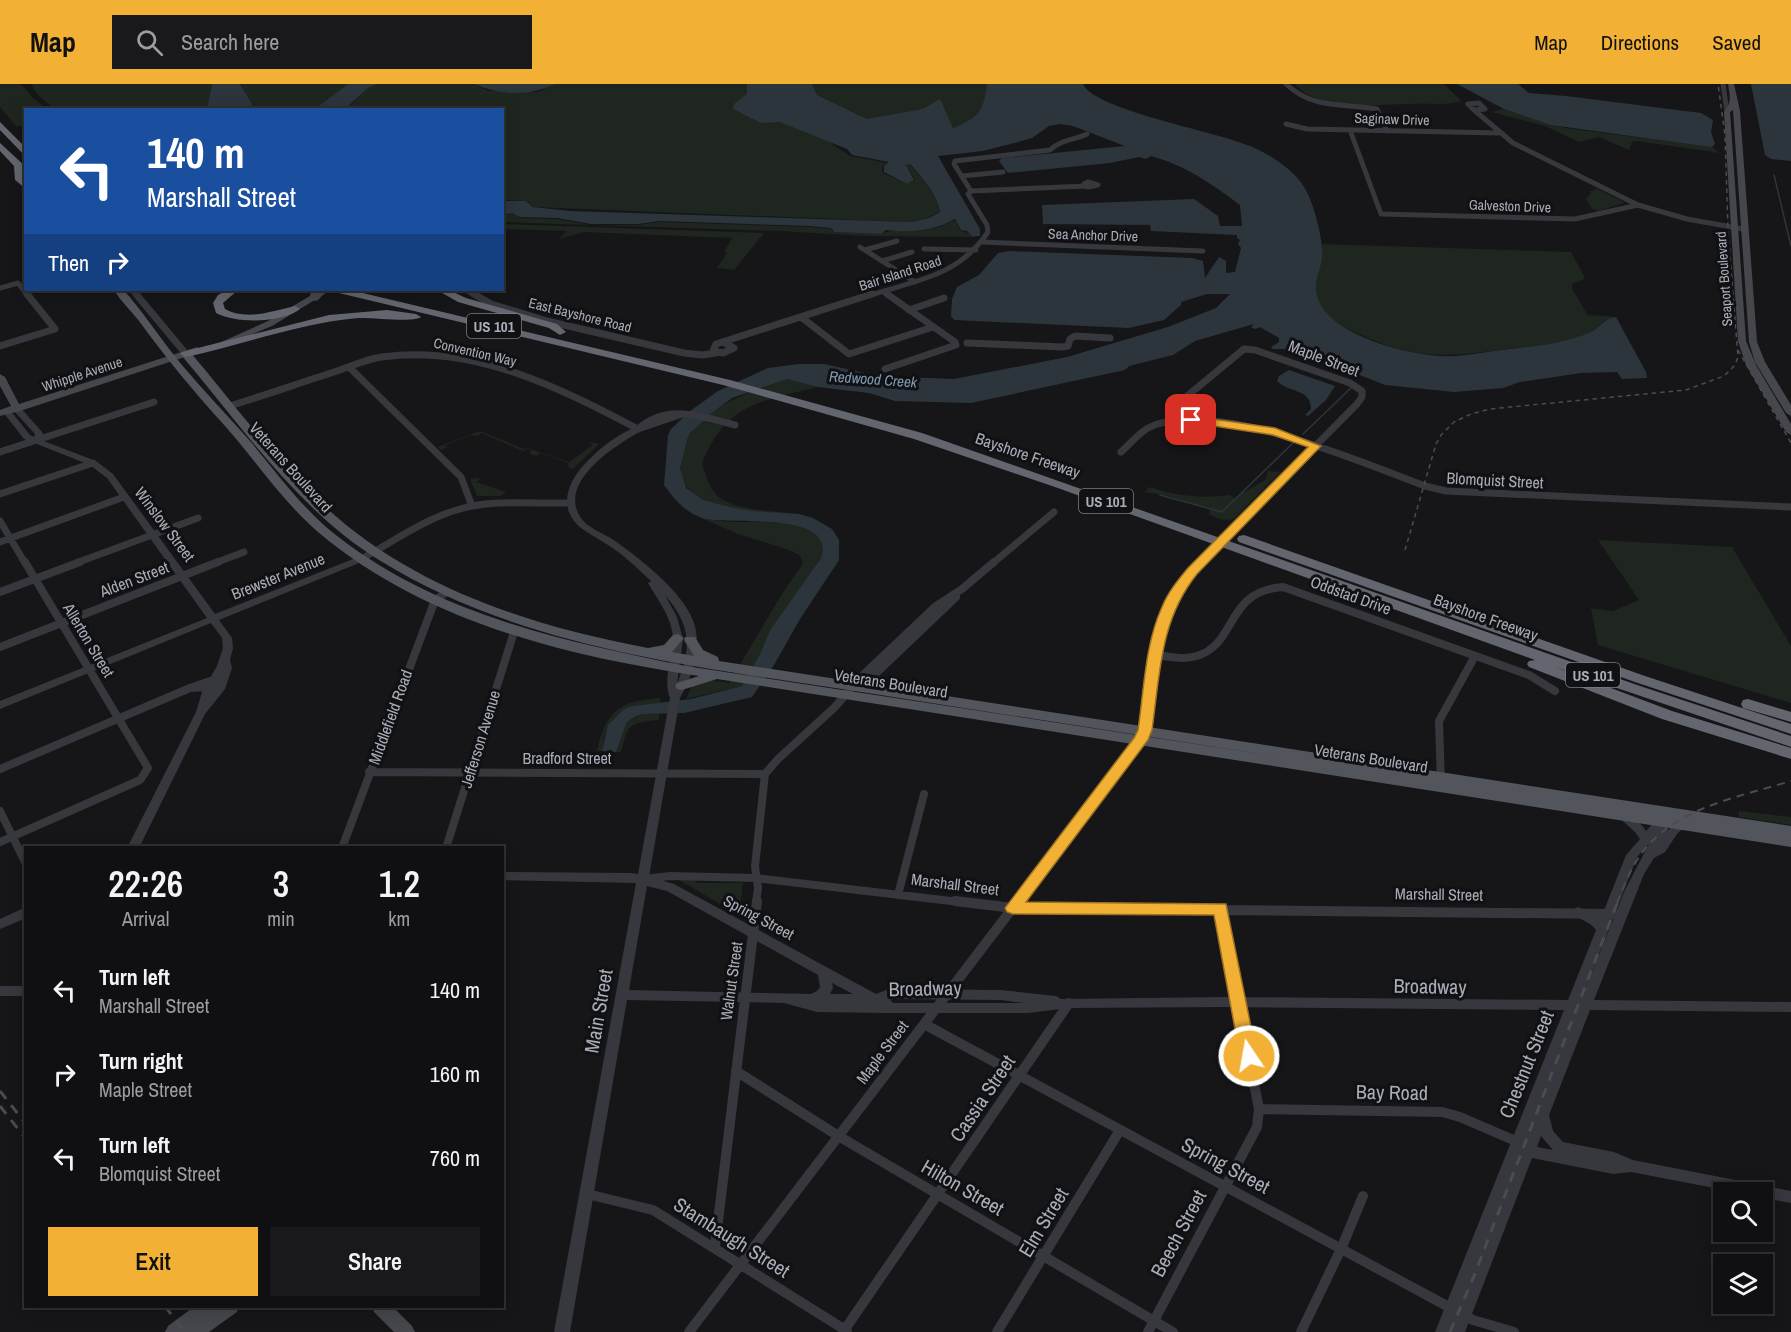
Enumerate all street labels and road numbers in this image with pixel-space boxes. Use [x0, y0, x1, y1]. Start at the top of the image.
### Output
street label: Saginaw Drive [1354, 109, 1430, 129]
street label: Galveston Drive [1469, 196, 1551, 216]
street label: Sea Anchor Drive [1048, 224, 1138, 246]
street label: Seaport Boulevard [1712, 231, 1736, 327]
street label: Bair Island Road [857, 251, 943, 295]
street label: East Bayshore Road [527, 294, 633, 336]
road number: US 101 [467, 314, 521, 338]
street label: Convention Way [432, 334, 518, 370]
street label: Maple Street [1285, 334, 1363, 382]
street label: Whipple Avenue [40, 353, 124, 395]
street label: Veterans Boulevard [245, 417, 337, 517]
street label: Bayshore Freeway [973, 427, 1084, 483]
street label: Blomquist Street [1446, 466, 1544, 494]
street label: Winslow Street [130, 482, 201, 566]
road number: US 101 [1079, 489, 1133, 513]
street label: Brewster Avenue [228, 547, 328, 605]
street label: Alden Street [95, 556, 172, 603]
street label: Oddstad Drive [1307, 570, 1395, 620]
street label: Bayshore Freeway [1431, 588, 1542, 646]
street label: Allerton Street [58, 598, 120, 682]
street label: Veterans Boulevard [833, 663, 949, 703]
road number: US 101 [1566, 663, 1620, 687]
street label: Middlefield Road [363, 667, 417, 767]
street label: Jefferson Avenue [455, 688, 505, 790]
street label: Veterans Boulevard [1313, 738, 1429, 778]
street label: Bradford Street [523, 747, 612, 769]
street label: Marshall Street [910, 868, 1000, 900]
street label: Marshall Street [1395, 882, 1484, 906]
street label: Spring Street [720, 889, 799, 945]
street label: Walnut Street [715, 940, 747, 1022]
street label: Main Street [577, 966, 619, 1055]
street label: Broadway [1393, 972, 1467, 1000]
street label: Broadway [888, 974, 962, 1002]
street label: Chestnut Street [1492, 1006, 1560, 1122]
street label: Maple Street [851, 1015, 913, 1088]
street label: Cassia Street [943, 1049, 1021, 1147]
street label: Bay Road [1356, 1078, 1428, 1106]
street label: Spring Street [1177, 1130, 1275, 1200]
street label: Hilton Street [917, 1153, 1010, 1222]
street label: Elm Street [1012, 1182, 1075, 1262]
street label: Beech Street [1144, 1184, 1212, 1281]
street label: Stambaugh Street [669, 1191, 796, 1284]

